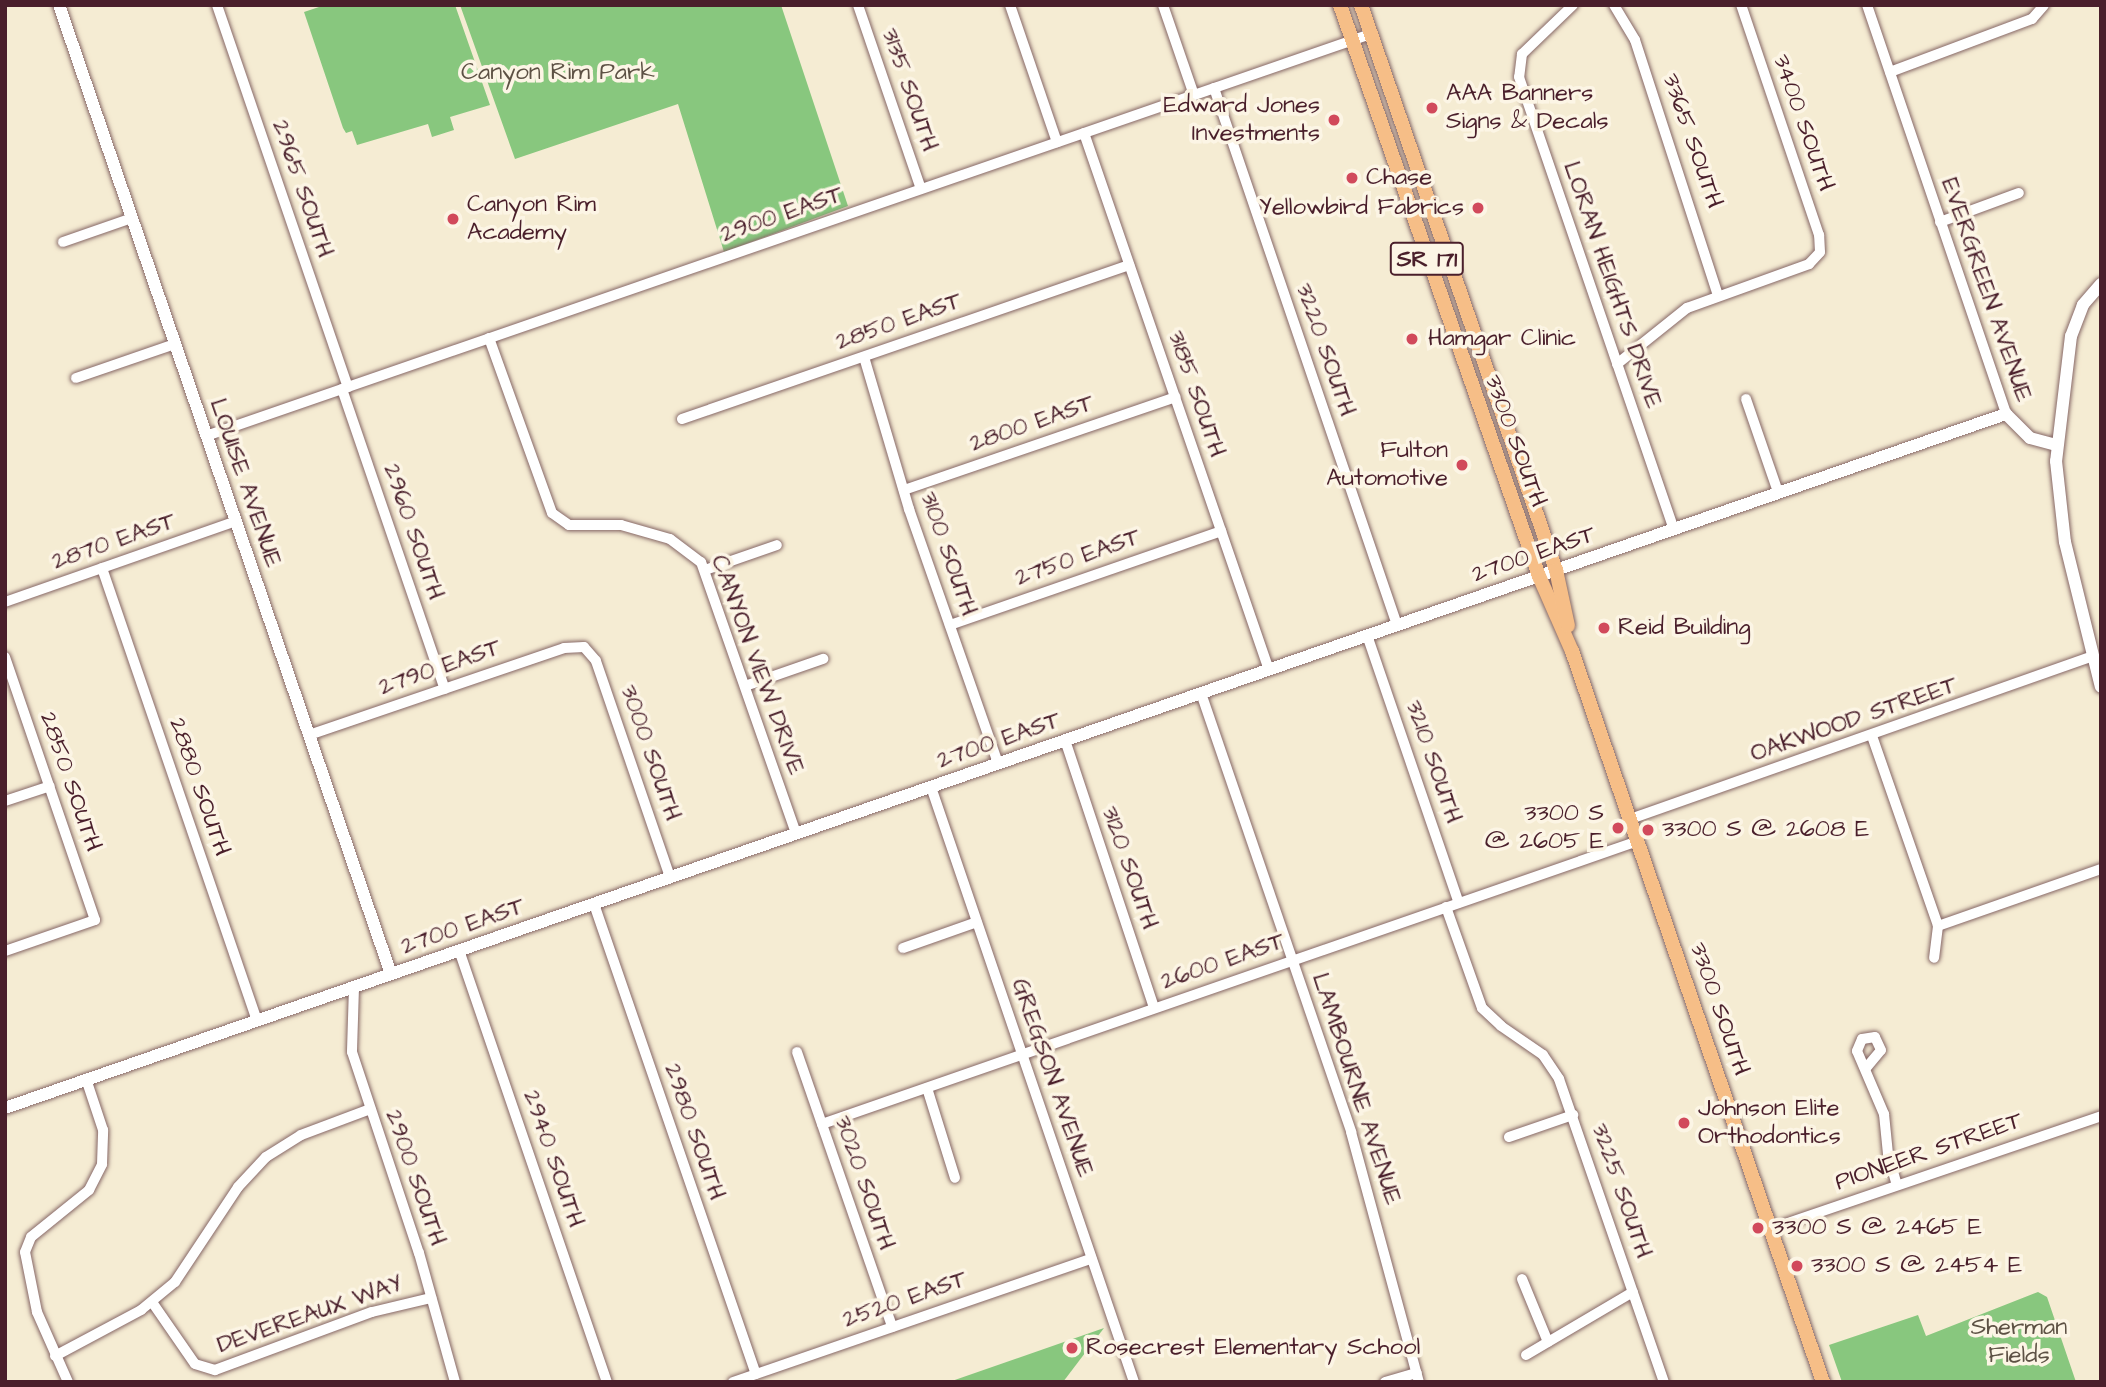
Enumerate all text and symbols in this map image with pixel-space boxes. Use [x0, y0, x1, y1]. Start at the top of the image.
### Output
street label: 3135 SOUTH [874, 25, 944, 155]
street label: 3400 SOUTH [1766, 51, 1840, 195]
park label: Canyon Rim Park [461, 59, 655, 87]
street label: 3365 SOUTH [1656, 70, 1728, 212]
place label: AAA Banners Signs & Decals [1446, 80, 1609, 136]
place label: Edward Jones Investments [1163, 92, 1320, 148]
marker: AAA Banners Signs & Decals [1424, 100, 1440, 116]
marker: Edward Jones Investments [1326, 112, 1342, 128]
street label: 2965 SOUTH [265, 116, 339, 262]
street label: LORAN HEIGHTS DRIVE [1556, 158, 1668, 412]
place label: Chase [1366, 164, 1432, 192]
marker: Chase [1344, 170, 1360, 186]
street label: EVERGREEN AVENUE [1934, 174, 2038, 406]
street label: 2900 EAST [717, 181, 847, 249]
place label: Canyon Rim Academy [467, 191, 596, 247]
place label: Yellowbird Fabrics [1259, 194, 1464, 222]
marker: Yellowbird Fabrics [1470, 200, 1486, 216]
marker: Canyon Rim Academy [445, 211, 461, 227]
road number: SR 171 [1388, 240, 1466, 278]
street label: 3220 SOUTH [1289, 280, 1361, 420]
street label: 2850 EAST [832, 287, 966, 357]
place label: Hamgar Clinic [1428, 325, 1576, 353]
street label: 3185 SOUTH [1161, 327, 1231, 461]
marker: Hamgar Clinic [1402, 329, 1422, 349]
street label: 3300 SOUTH [1478, 371, 1552, 511]
street label: 2800 EAST [966, 389, 1098, 459]
street label: LOUISE AVENUE [203, 395, 287, 571]
place label: Fulton Automotive [1326, 437, 1448, 493]
marker: Fulton Automotive [1454, 457, 1470, 473]
street label: 2960 SOUTH [376, 460, 450, 604]
street label: 3100 SOUTH [913, 488, 983, 620]
street label: 2870 EAST [48, 507, 180, 577]
street label: 2700 EAST [1469, 520, 1599, 590]
street label: 2750 EAST [1012, 523, 1144, 593]
street label: CANYON VIEW DRIVE [704, 551, 810, 779]
place label: Reid Building [1618, 614, 1751, 642]
marker: Reid Building [1596, 620, 1612, 636]
street label: 2790 EAST [375, 634, 505, 702]
street label: OAKWOOD STREET [1747, 671, 1961, 769]
street label: 3000 SOUTH [613, 681, 687, 825]
street label: 3210 SOUTH [1399, 697, 1467, 827]
street label: 2700 EAST [934, 706, 1064, 776]
street label: 2850 SOUTH [33, 709, 107, 855]
street label: 2880 SOUTH [162, 714, 236, 860]
place label: 3300 S @ 2605 E [1485, 800, 1604, 856]
street label: 3120 SOUTH [1095, 803, 1163, 933]
place label: 3300 S @ 2608 E [1662, 816, 1869, 844]
marker: 3300 S @ 2605 E [1610, 820, 1626, 836]
marker: 3300 S @ 2608 E [1640, 822, 1656, 838]
street label: 2700 EAST [398, 892, 528, 962]
street label: 2600 EAST [1158, 927, 1288, 997]
street label: 3300 SOUTH [1683, 939, 1755, 1079]
street label: LAMBOURNE AVENUE [1305, 970, 1407, 1208]
street label: GREGSON AVENUE [1005, 975, 1099, 1181]
street label: 2980 SOUTH [657, 1060, 731, 1204]
street label: 2940 SOUTH [516, 1087, 590, 1231]
place label: Johnson Elite Orthodontics [1698, 1095, 1841, 1151]
street label: 2900 SOUTH [378, 1106, 452, 1250]
street label: PIONEER STREET [1832, 1106, 2026, 1198]
street label: 3020 SOUTH [828, 1112, 900, 1254]
marker: Johnson Elite Orthodontics [1676, 1115, 1692, 1131]
street label: 3225 SOUTH [1584, 1120, 1658, 1262]
place label: 3300 S @ 2465 E [1772, 1214, 1982, 1242]
marker: 3300 S @ 2465 E [1750, 1220, 1766, 1236]
place label: 3300 S @ 2454 E [1811, 1252, 2022, 1280]
marker: 3300 S @ 2454 E [1789, 1258, 1805, 1274]
street label: 2520 EAST [839, 1265, 971, 1335]
street label: DEVEREAUX WAY [214, 1270, 406, 1360]
park label: Sherman Fields [1971, 1314, 2067, 1370]
place label: Rosecrest Elementary School [1086, 1334, 1420, 1362]
marker: Rosecrest Elementary School [1064, 1340, 1080, 1356]

